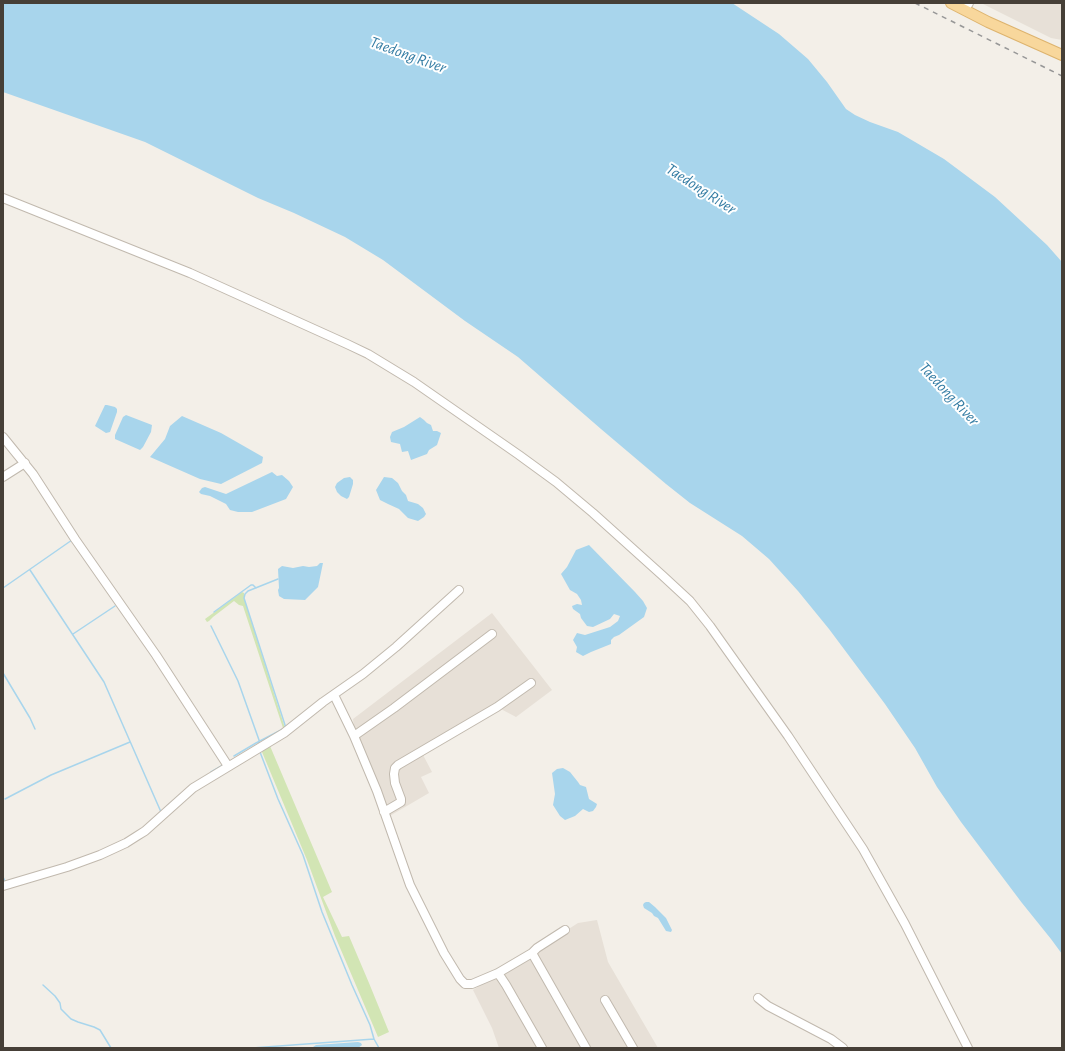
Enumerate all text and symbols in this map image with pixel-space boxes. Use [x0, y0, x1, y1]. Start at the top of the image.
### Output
water label: Taedong River [367, 32, 449, 78]
water label: Taedong River [662, 159, 740, 219]
water label: Taedong River [915, 358, 983, 430]

